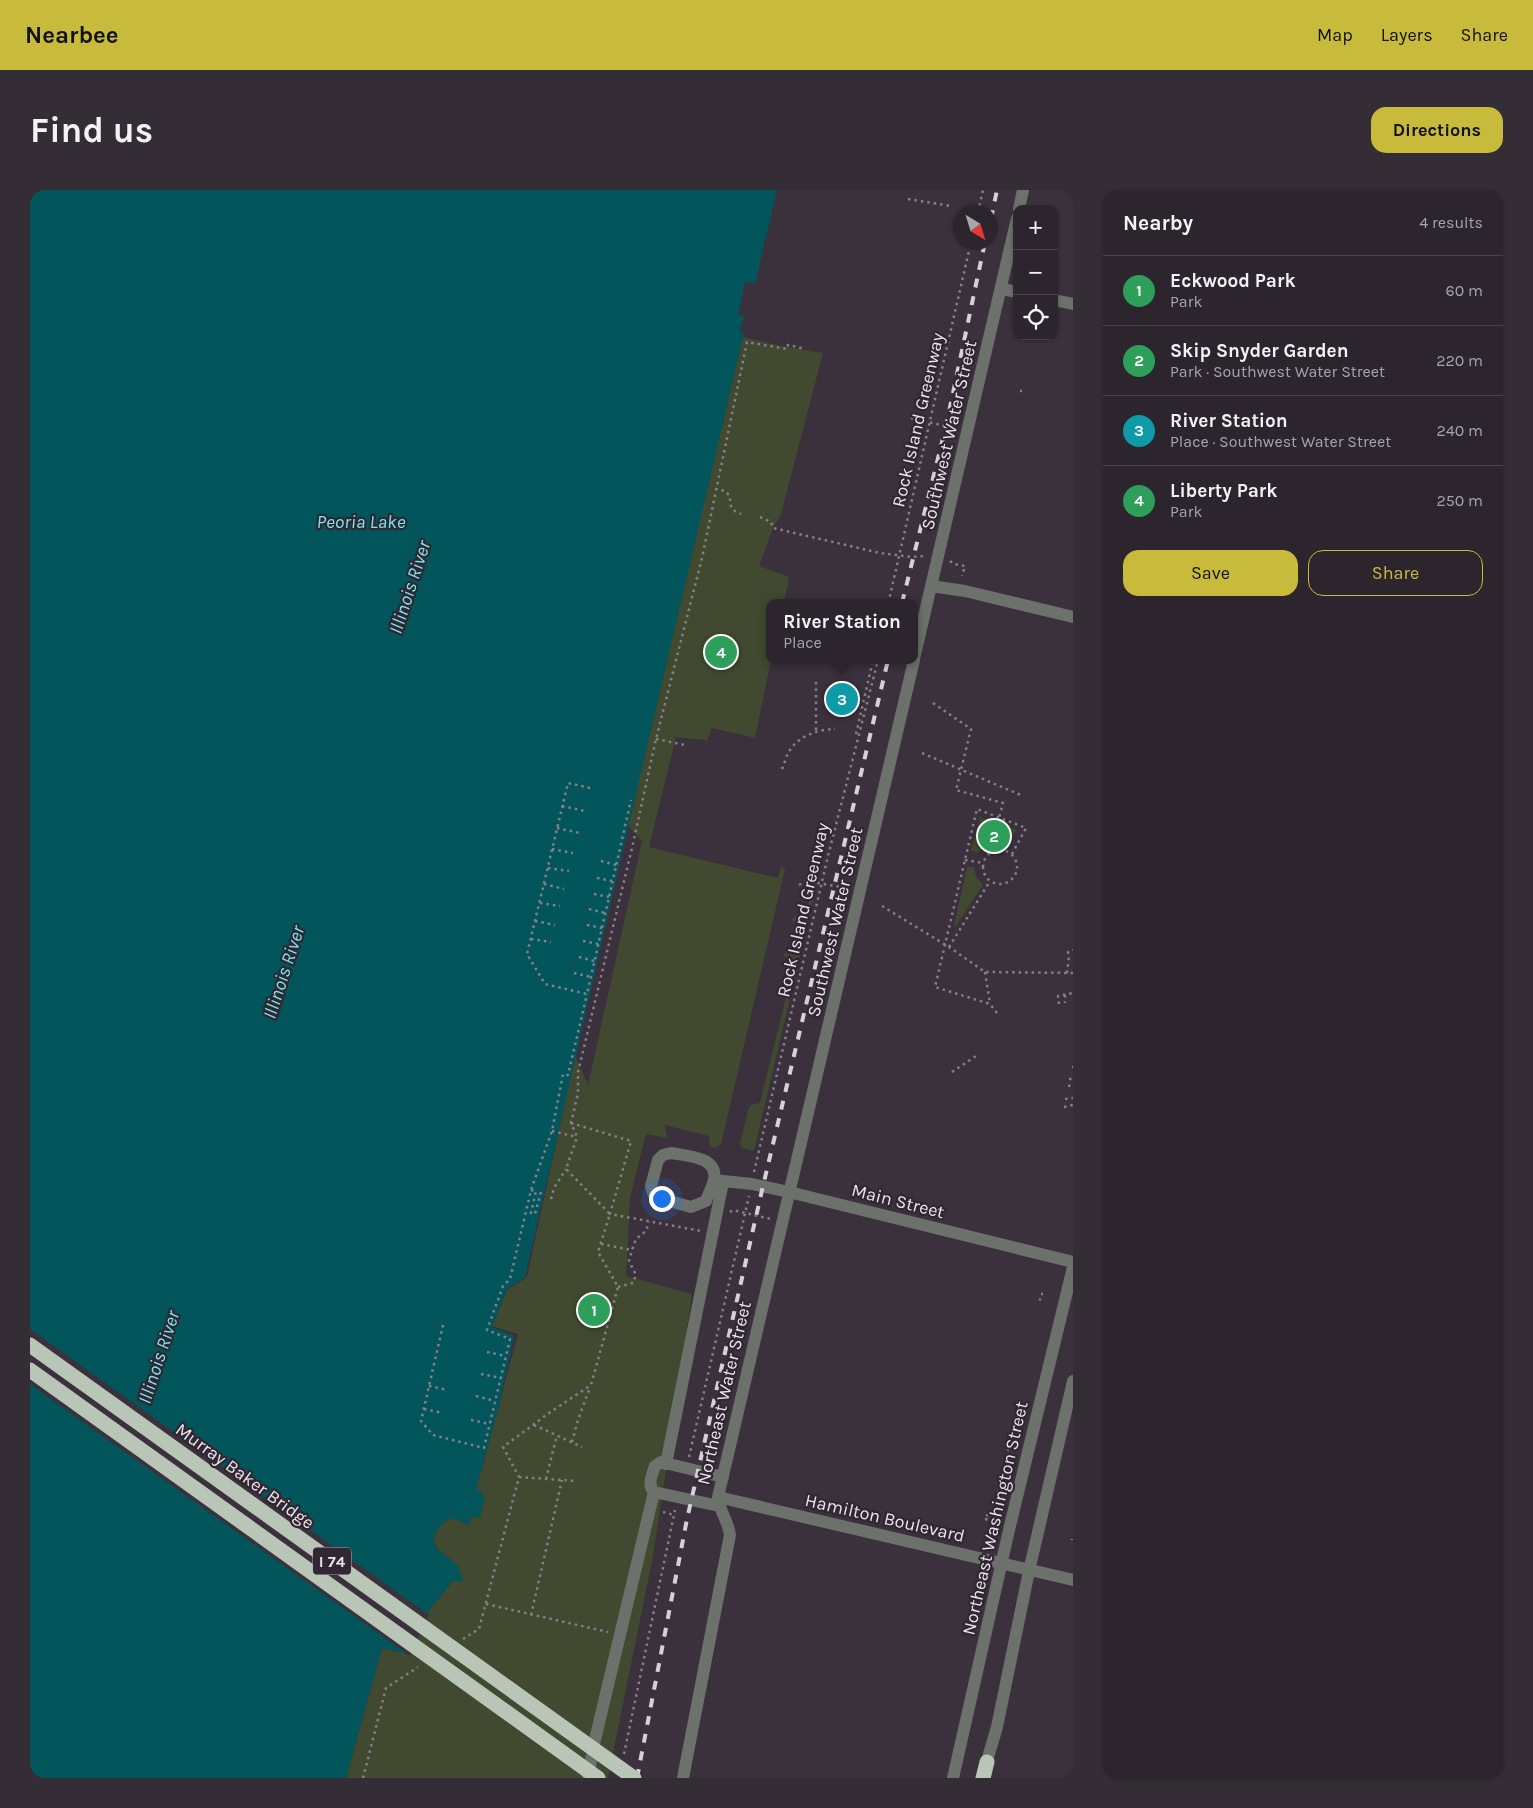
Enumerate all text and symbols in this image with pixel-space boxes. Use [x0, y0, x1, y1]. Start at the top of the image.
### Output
text: Nearbee [25, 21, 119, 49]
text: Map [1317, 24, 1353, 46]
text: Layers [1381, 24, 1433, 46]
text: Share [1461, 24, 1508, 46]
button: Directions [1371, 107, 1503, 153]
text: Find us [30, 110, 153, 151]
north arrow [953, 205, 998, 250]
map controls [1013, 205, 1058, 340]
button: + [1013, 205, 1058, 250]
text: Nearby [1123, 211, 1193, 235]
text: 4 results [1419, 213, 1483, 232]
button: − [1013, 250, 1058, 295]
text: Eckwood Park [1170, 270, 1296, 292]
text: 1 [1136, 281, 1142, 300]
text: 60 m [1446, 281, 1483, 300]
text: Park [1170, 292, 1202, 311]
button: locate [1013, 295, 1058, 340]
street label: Rock Island Greenway [887, 330, 949, 509]
street label: Southwest Water Street [916, 338, 982, 532]
text: Skip Snyder Garden [1170, 340, 1349, 362]
text: 2 [1134, 351, 1144, 370]
text: 220 m [1436, 351, 1483, 370]
text: Park · Southwest Water Street [1170, 362, 1385, 381]
text: River Station [1170, 410, 1288, 432]
text: 3 [1134, 421, 1144, 440]
text: 240 m [1437, 421, 1483, 440]
text: Place · Southwest Water Street [1170, 432, 1391, 451]
text: Liberty Park [1170, 480, 1278, 502]
text: 4 [1134, 491, 1144, 510]
text: 250 m [1436, 491, 1483, 510]
text: Park [1170, 502, 1202, 521]
water label: Peoria Lake [317, 511, 406, 533]
water label: Illinois River [385, 536, 436, 637]
button: Save [1123, 550, 1298, 596]
button: Share [1308, 550, 1483, 596]
popup [766, 599, 918, 664]
text: River Station [783, 611, 901, 633]
pin: 4 [705, 633, 737, 671]
text: Place [783, 633, 822, 652]
pin: 3 [826, 680, 858, 718]
pin: 2 [978, 817, 1010, 855]
street label: Rock Island Greenway [772, 820, 834, 999]
street label: Southwest Water Street [802, 825, 868, 1019]
water label: Illinois River [259, 921, 310, 1022]
street label: Main Street [849, 1179, 947, 1223]
your location [649, 1186, 675, 1212]
pin: 1 [578, 1291, 610, 1329]
street label: Northeast Water Street [692, 1299, 756, 1487]
water label: Illinois River [134, 1306, 185, 1407]
street label: Northeast Washington Street [957, 1399, 1033, 1637]
street label: Murray Baker Bridge [171, 1418, 319, 1534]
street label: Hamilton Boulevard [803, 1489, 967, 1547]
road number: I 74 [313, 1548, 351, 1574]

